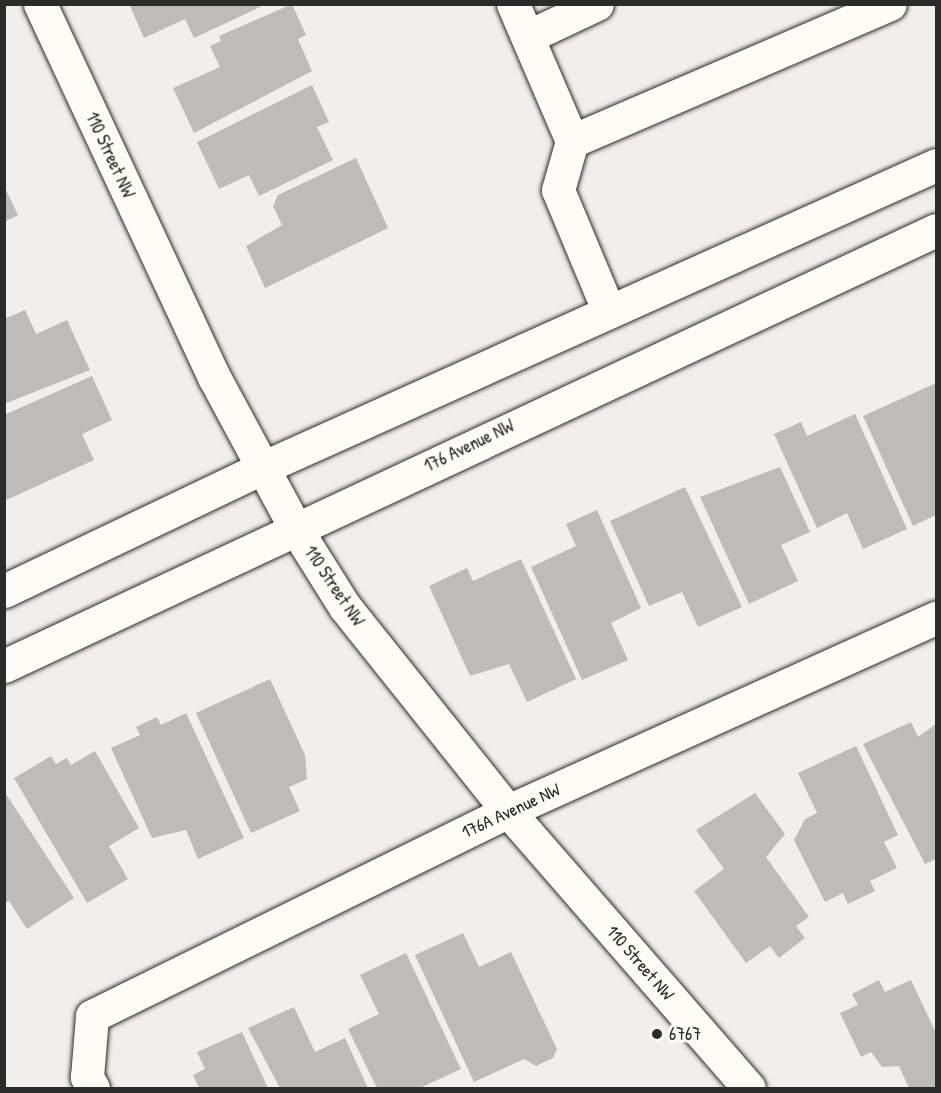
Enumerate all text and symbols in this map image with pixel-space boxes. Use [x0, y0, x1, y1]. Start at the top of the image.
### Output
street label: 110 Street NW [81, 109, 139, 201]
street label: 176 Avenue NW [421, 415, 517, 477]
street label: 110 Street NW [299, 542, 369, 630]
street label: 176A Avenue NW [458, 779, 564, 843]
street label: 110 Street NW [602, 921, 678, 1005]
place label: 6767 [669, 1023, 701, 1045]
marker: 6767 [650, 1027, 664, 1041]

